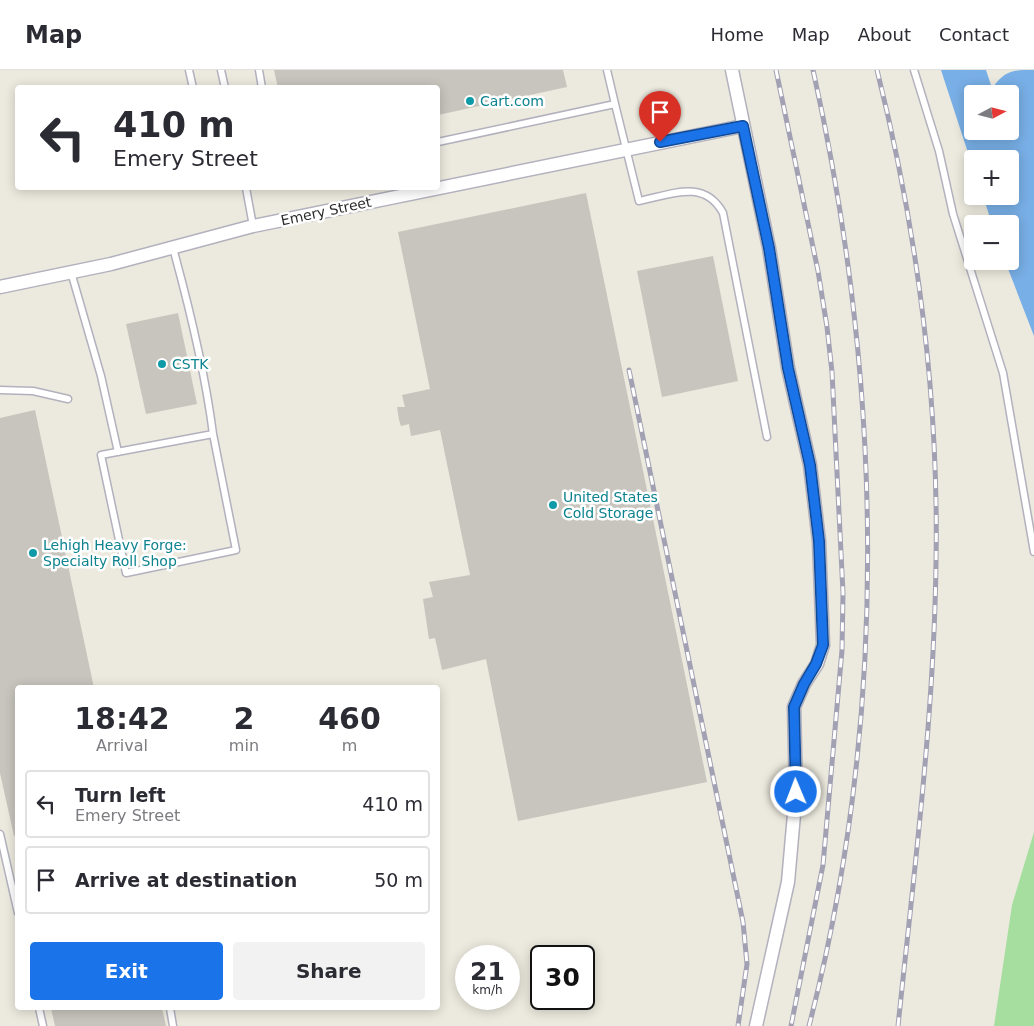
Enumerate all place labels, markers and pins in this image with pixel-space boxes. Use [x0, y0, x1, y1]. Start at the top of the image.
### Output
pin [639, 91, 681, 142]
place label: Cart.com [480, 93, 544, 109]
marker: Cart.com [464, 95, 476, 107]
place label: CSTK [172, 356, 209, 372]
marker: CSTK [156, 358, 168, 370]
place label: United States Cold Storage [563, 489, 658, 521]
marker: United States Cold Storage [547, 499, 559, 511]
place label: Lehigh Heavy Forge: Specialty Roll Shop [43, 537, 187, 569]
marker: Lehigh Heavy Forge: Specialty Roll Shop [27, 547, 39, 559]

